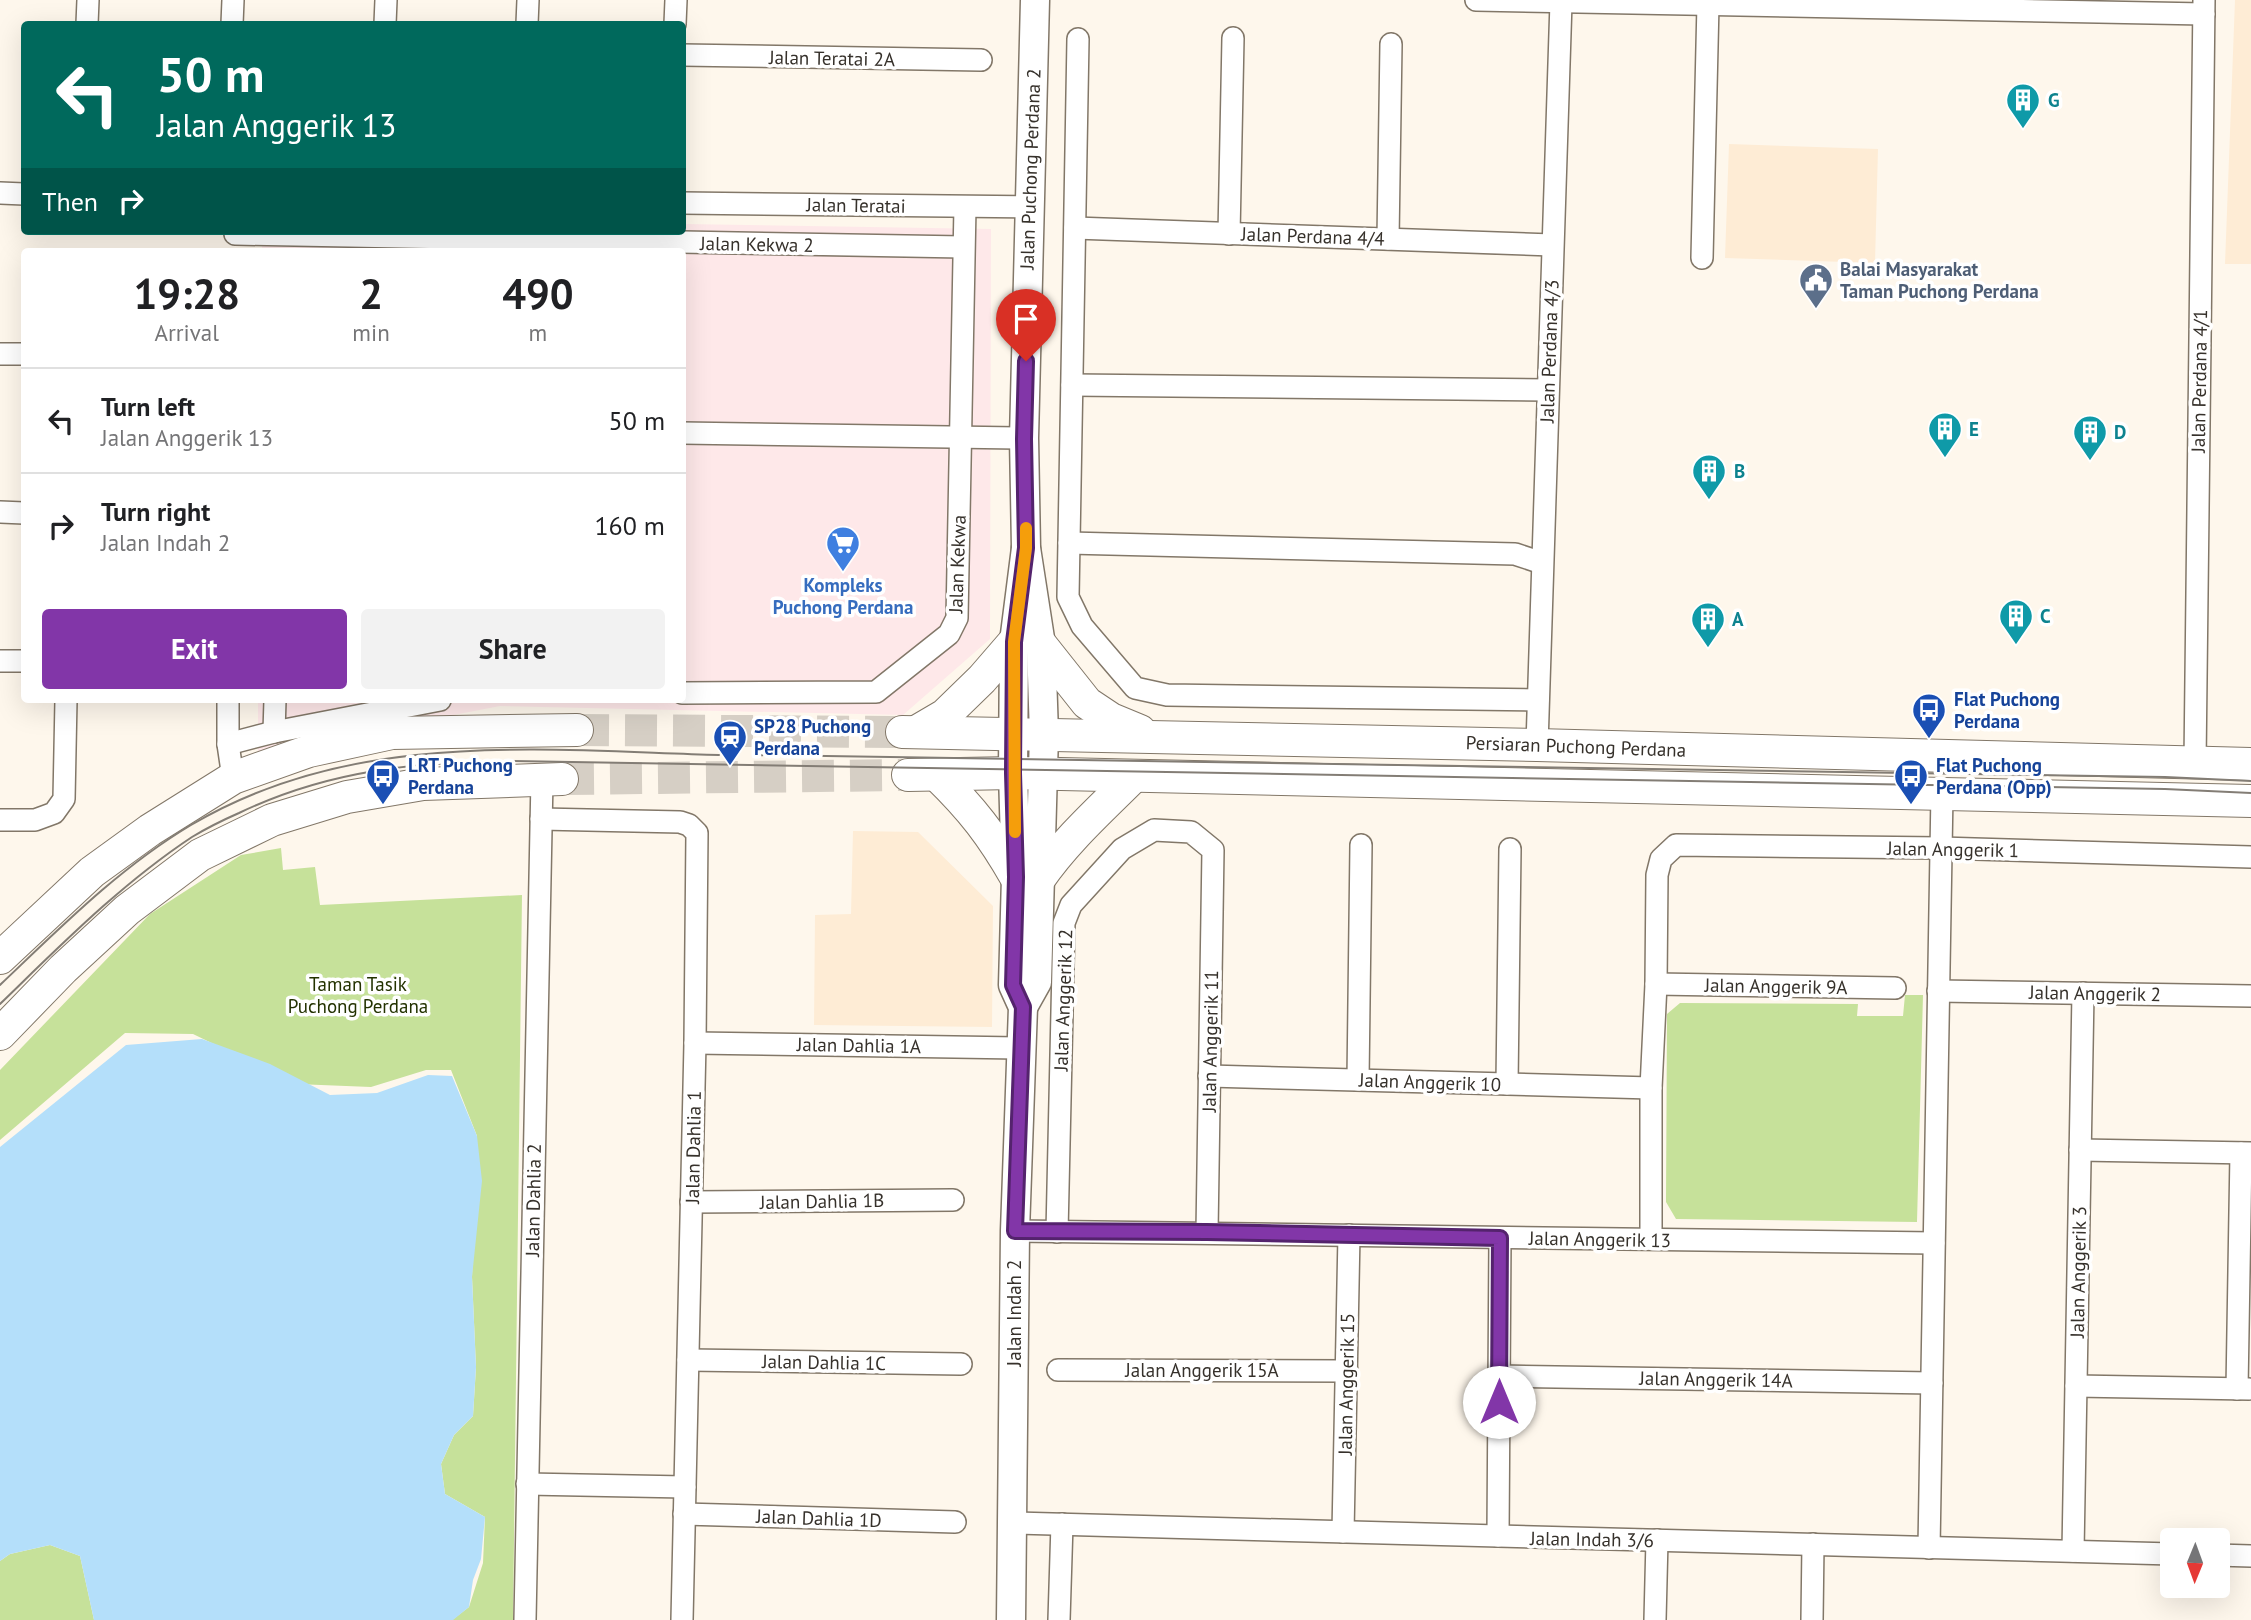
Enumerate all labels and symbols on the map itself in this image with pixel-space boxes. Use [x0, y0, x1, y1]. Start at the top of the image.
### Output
street label: Jalan Teratai 2A [768, 45, 895, 71]
street label: Jalan Puchong Perdana 2 [1014, 68, 1046, 271]
building icon: G [2004, 81, 2042, 130]
place label: G [2048, 88, 2060, 112]
street label: Jalan Teratai [805, 192, 906, 218]
street label: Jalan Perdana 4/4 [1240, 221, 1385, 250]
street label: Jalan Kekwa 2 [699, 231, 814, 257]
place label: Balai Masyarakat Taman Puchong Perdana [1840, 257, 2039, 303]
public building icon: Balai Masyarakat Taman Puchong Perdana [1797, 261, 1835, 310]
street label: Jalan Perdana 4/3 [1534, 279, 1563, 424]
pin [996, 289, 1056, 361]
street label: Jalan Perdana 4/1 [2186, 309, 2212, 454]
building icon: E [1926, 410, 1964, 459]
building icon: D [2071, 413, 2109, 462]
place label: E [1969, 417, 1979, 441]
place label: D [2114, 420, 2126, 444]
building icon: B [1690, 452, 1728, 501]
place label: B [1734, 459, 1745, 483]
street label: Jalan Kekwa [943, 515, 971, 614]
supermarket icon: Kompleks Puchong Perdana [824, 524, 862, 573]
place label: Kompleks Puchong Perdana [773, 573, 913, 619]
building icon: C [1997, 597, 2035, 646]
building icon: A [1689, 600, 1727, 649]
place label: C [2040, 604, 2051, 628]
place label: A [1732, 607, 1744, 631]
place label: Flat Puchong Perdana [1954, 687, 2060, 733]
bus stop icon: Flat Puchong Perdana [1910, 691, 1948, 740]
place label: SP28 Puchong Perdana [754, 714, 871, 760]
station icon: SP28 Puchong Perdana [711, 718, 749, 767]
street label: Persiaran Puchong Perdana [1465, 730, 1687, 762]
place label: LRT Puchong Perdana [408, 753, 513, 799]
place label: Flat Puchong Perdana (Opp) [1936, 753, 2052, 799]
bus stop icon: LRT Puchong Perdana [364, 757, 402, 806]
bus stop icon: Flat Puchong Perdana (Opp) [1892, 757, 1930, 806]
street label: Jalan Anggerik 1 [1886, 836, 2019, 862]
street label: Jalan Anggerik 12 [1048, 929, 1077, 1072]
street label: Jalan Anggerik 11 [1197, 970, 1223, 1113]
park label: Taman Tasik Puchong Perdana [288, 972, 428, 1018]
street label: Jalan Anggerik 9A [1703, 973, 1848, 999]
street label: Jalan Anggerik 2 [2028, 980, 2161, 1006]
street label: Jalan Dahlia 1A [796, 1032, 921, 1058]
street label: Jalan Anggerik 10 [1358, 1067, 1501, 1096]
street label: Jalan Dahlia 1 [680, 1090, 706, 1205]
street label: Jalan Dahlia 2 [520, 1143, 546, 1258]
street label: Jalan Dahlia 1B [759, 1188, 884, 1214]
street label: Jalan Anggerik 3 [2065, 1206, 2091, 1339]
street label: Jalan Anggerik 13 [1528, 1226, 1671, 1252]
street label: Jalan Indah 2 [1002, 1260, 1026, 1367]
street label: Jalan Anggerik 15 [1333, 1313, 1359, 1456]
street label: Jalan Dahlia 1C [761, 1349, 886, 1375]
street label: Jalan Anggerik 15A [1124, 1358, 1279, 1382]
position arrow [1462, 1365, 1536, 1439]
street label: Jalan Anggerik 14A [1638, 1366, 1793, 1392]
street label: Jalan Dahlia 1D [755, 1504, 882, 1532]
street label: Jalan Indah 3/6 [1529, 1526, 1654, 1552]
north arrow [2160, 1528, 2230, 1598]

